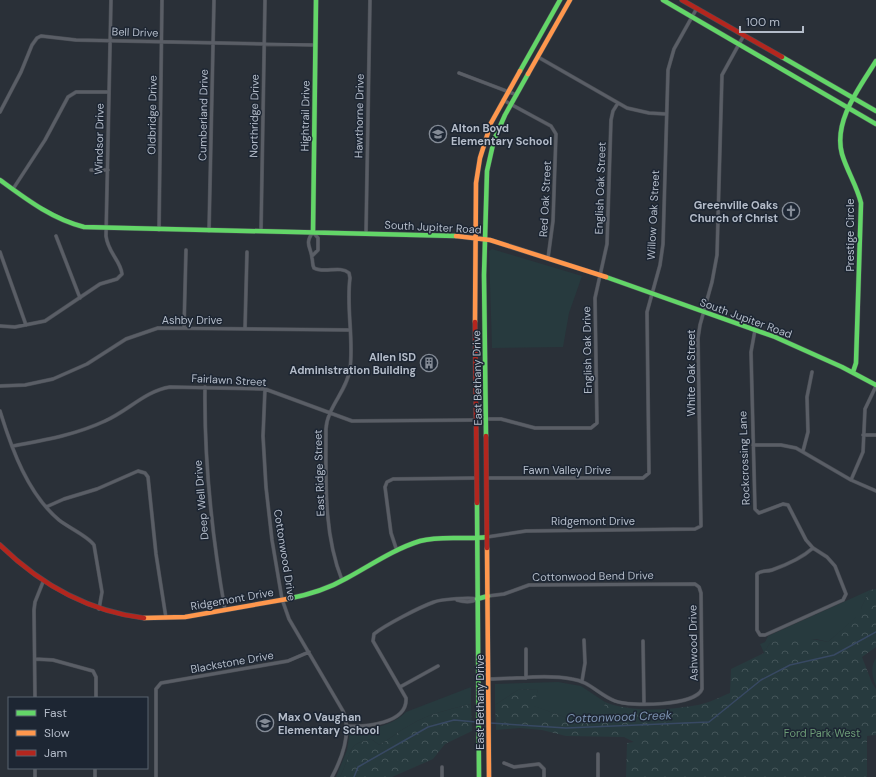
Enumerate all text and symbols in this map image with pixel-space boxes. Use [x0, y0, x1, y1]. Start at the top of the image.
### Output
scale bar [740, 8, 803, 34]
text: 100 m [746, 14, 780, 30]
street label: Bell Drive [111, 24, 159, 40]
street label: Cumberland Drive [195, 69, 211, 161]
street label: Northridge Drive [246, 74, 262, 158]
street label: Hawthorne Drive [351, 74, 367, 158]
street label: Oldbridge Drive [144, 75, 160, 155]
street label: Hightrail Drive [297, 80, 313, 152]
street label: Windsor Drive [91, 103, 107, 175]
place label: Alton Boyd Elementary School [451, 121, 552, 148]
school or university icon: Alton Boyd Elementary School [428, 124, 448, 144]
street label: English Oak Street [591, 141, 609, 235]
street label: Red Oak Street [536, 160, 554, 238]
street label: Willow Oak Street [644, 170, 662, 260]
place label: Greenville Oaks Church of Christ [690, 198, 778, 225]
street label: Prestige Circle [843, 198, 857, 272]
church icon: Greenville Oaks Church of Christ [781, 201, 801, 221]
street label: South Jupiter Road [384, 217, 482, 237]
street label: South Jupiter Road [698, 295, 794, 341]
street label: English Oak Drive [579, 306, 595, 394]
street label: Ashby Drive [162, 313, 222, 327]
street label: White Oak Street [684, 329, 698, 417]
street label: East Bethany Drive [469, 330, 485, 426]
place label: Allen ISD Administration Building [290, 350, 416, 377]
building icon: Allen ISD Administration Building [419, 353, 439, 373]
street label: Fairlawn Street [191, 371, 267, 389]
street label: Rockcrossing Lane [735, 411, 753, 505]
street label: East Ridge Street [310, 429, 328, 517]
street label: Deep Well Drive [191, 459, 211, 541]
street label: Fawn Valley Drive [523, 463, 611, 477]
street label: Cottonwood Drive [271, 508, 299, 602]
street label: Ridgemont Drive [551, 514, 635, 528]
street label: Cottonwood Bend Drive [532, 568, 654, 584]
street label: Ridgemont Drive [189, 585, 275, 613]
street label: Ashwood Drive [685, 605, 701, 681]
street label: Blackstone Drive [189, 648, 275, 676]
street label: East Bethany Drive [473, 654, 487, 750]
legend [8, 697, 148, 769]
text: Fast [44, 705, 67, 721]
water label: Cottonwood Creek [566, 707, 673, 727]
place label: Max O Vaughan Elementary School [278, 710, 379, 737]
school or university icon: Max O Vaughan Elementary School [255, 713, 275, 733]
text: Slow [44, 725, 70, 741]
park label: Ford Park West [784, 726, 860, 740]
text: Jam [44, 745, 67, 761]

